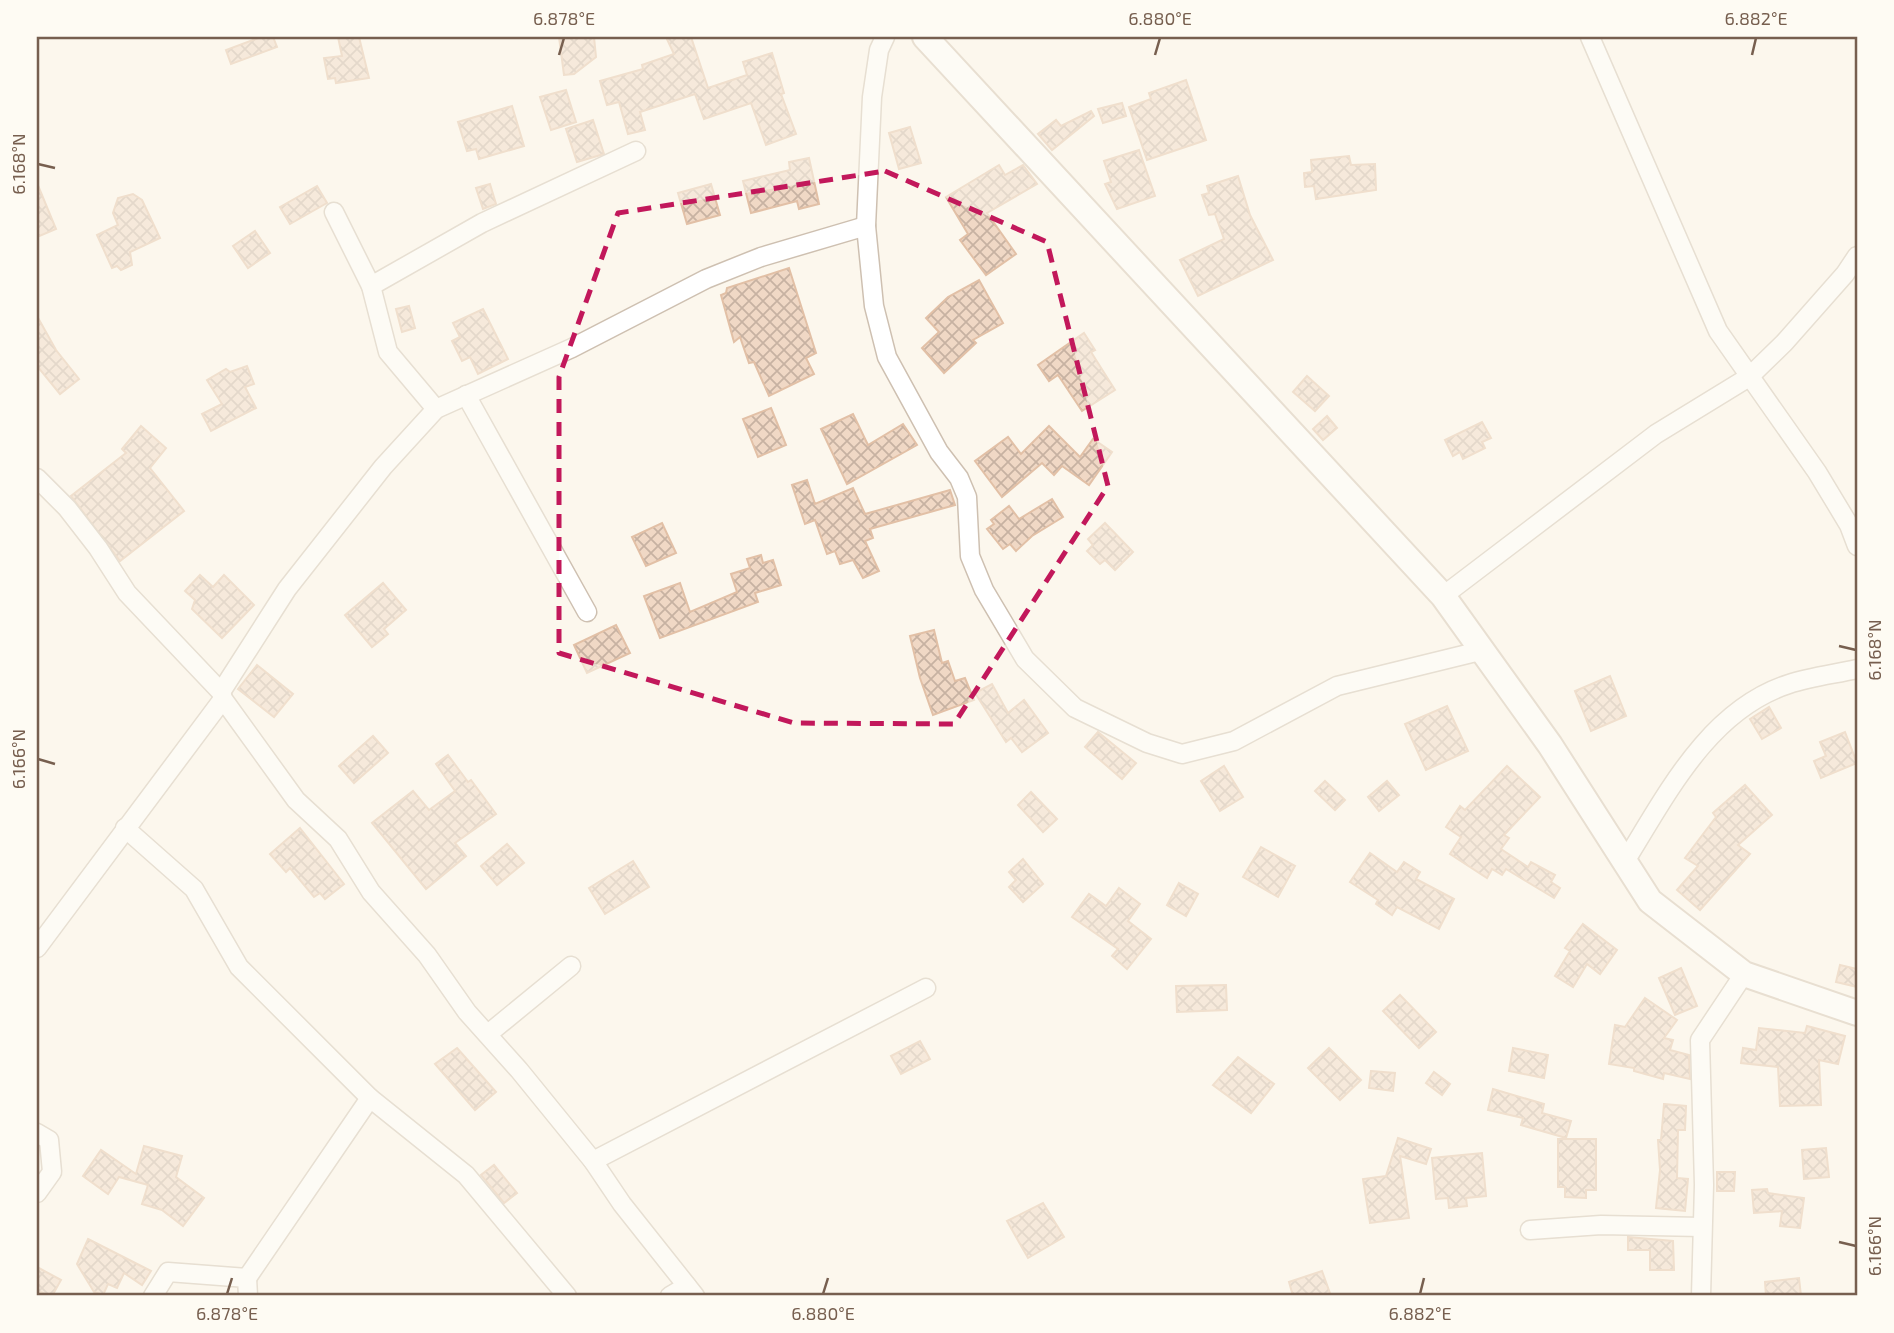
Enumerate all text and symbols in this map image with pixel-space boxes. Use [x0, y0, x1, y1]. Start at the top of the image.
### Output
text: 6.878°E [533, 7, 595, 29]
text: 6.880°E [1128, 7, 1192, 29]
text: 6.882°E [1725, 7, 1788, 29]
text: 6.168°N [7, 133, 29, 195]
text: 6.168°N [1863, 619, 1885, 681]
text: 6.166°N [7, 729, 29, 789]
text: 6.166°N [1863, 1216, 1885, 1276]
text: 6.878°E [196, 1302, 258, 1324]
text: 6.880°E [791, 1302, 855, 1324]
text: 6.882°E [1389, 1302, 1452, 1324]

